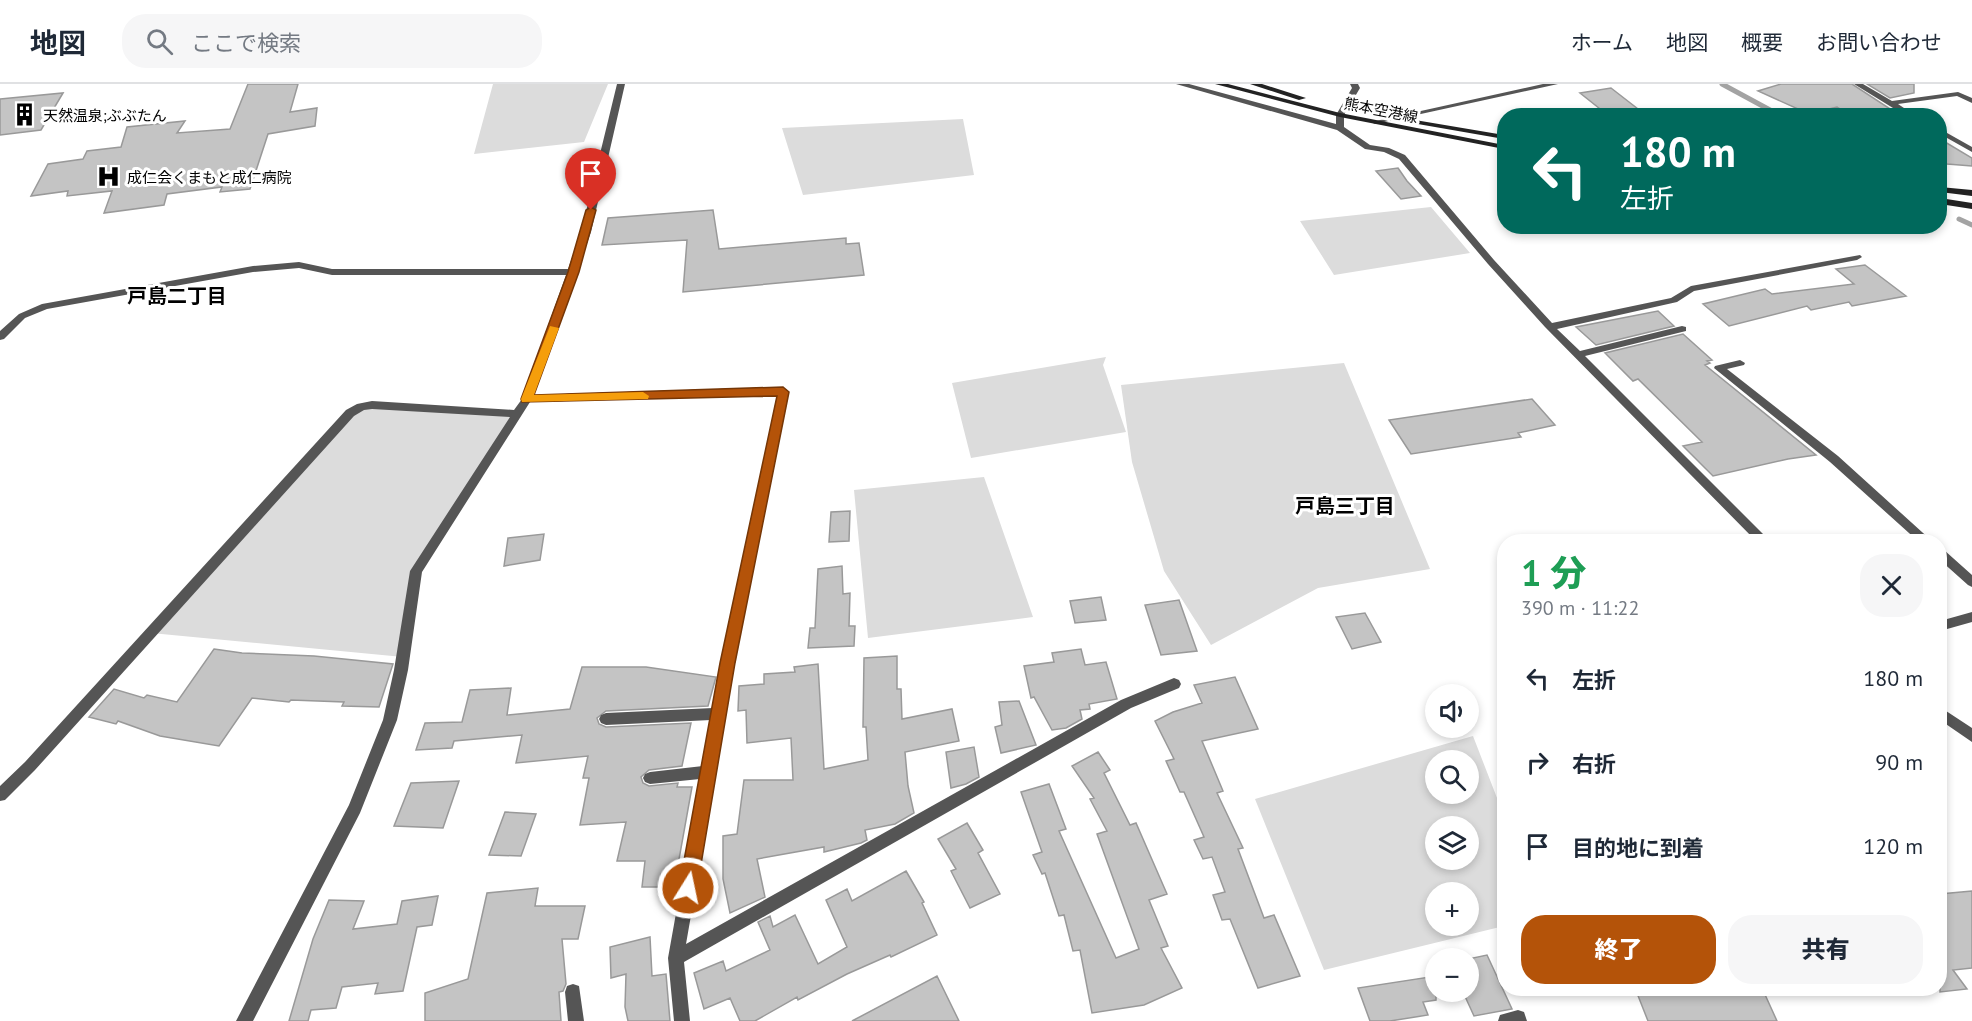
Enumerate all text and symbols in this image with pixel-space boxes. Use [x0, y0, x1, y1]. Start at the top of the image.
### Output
search box [122, 14, 542, 68]
text: 地図 [30, 24, 86, 61]
icon: search [143, 25, 176, 58]
text: ここで検索 [191, 29, 301, 57]
text: ホーム [1571, 29, 1633, 56]
text: 地図 [1666, 29, 1708, 56]
text: 概要 [1741, 29, 1783, 56]
text: お問い合わせ [1816, 29, 1942, 56]
street label: 熊本空港線 [1342, 94, 1420, 126]
building icon: 天然温泉;ぶぶたん [12, 102, 38, 128]
place label: 天然温泉;ぶぶたん [43, 106, 167, 125]
text: 180 m [1620, 124, 1736, 179]
icon: left [1521, 132, 1599, 210]
pin [565, 148, 616, 210]
icon: arrive [574, 157, 607, 190]
hospital icon: 成仁会くまもと成仁病院 [96, 164, 122, 190]
place label: 成仁会くまもと成仁病院 [127, 168, 292, 187]
text: 左折 [1620, 181, 1674, 215]
district label: 戸島二丁目 [127, 283, 227, 309]
district label: 戸島三丁目 [1295, 493, 1395, 519]
text: 1 分 [1521, 549, 1587, 596]
button: close [1860, 554, 1923, 617]
text: 390 m · 11:22 [1521, 595, 1639, 621]
icon: left [1521, 662, 1554, 695]
text: 180 m [1863, 664, 1923, 692]
text: 左折 [1572, 666, 1616, 694]
map controls [1425, 684, 1479, 1002]
button: sound [1425, 684, 1479, 738]
icon: right [1521, 746, 1554, 779]
text: 90 m [1875, 748, 1923, 776]
button: search [1425, 750, 1479, 804]
text: 右折 [1572, 750, 1616, 778]
button: layers [1425, 816, 1479, 870]
icon: arrive [1521, 830, 1554, 863]
text: 120 m [1863, 832, 1923, 860]
text: 目的地に到着 [1572, 834, 1704, 862]
position arrow [656, 856, 720, 920]
button: + [1425, 882, 1479, 936]
button: 終了 [1521, 915, 1716, 984]
button: 共有 [1728, 915, 1923, 984]
button: − [1425, 948, 1479, 1002]

